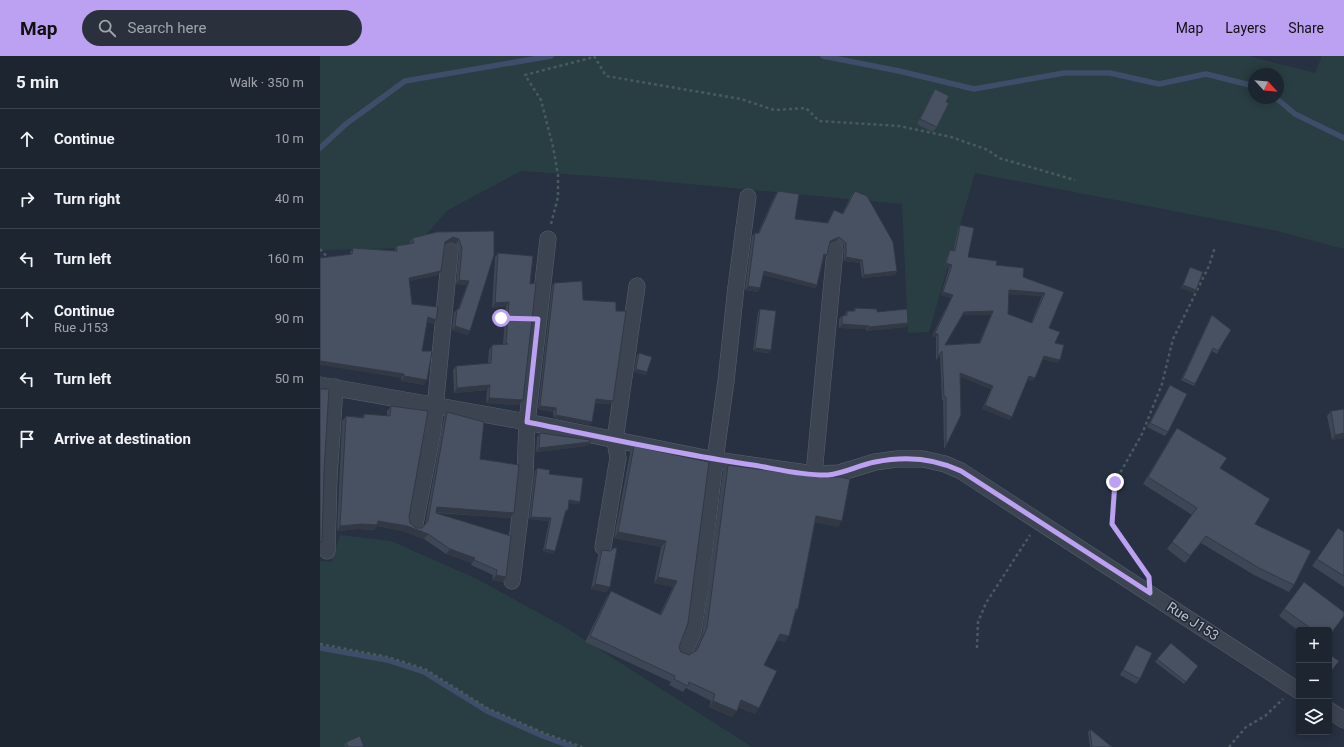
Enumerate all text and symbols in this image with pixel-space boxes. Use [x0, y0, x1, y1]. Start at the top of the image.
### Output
search box [82, 10, 362, 46]
text: Map [20, 17, 58, 40]
icon: search [96, 17, 118, 39]
text: Search here [128, 19, 206, 37]
text: Map [1176, 20, 1203, 36]
text: Layers [1225, 20, 1266, 36]
text: Share [1288, 20, 1324, 36]
north arrow [1248, 68, 1284, 104]
text: 5 min [16, 72, 59, 92]
text: Walk · 350 m [229, 75, 304, 90]
icon: ahead [16, 128, 38, 150]
text: Continue [54, 130, 115, 148]
text: 10 m [275, 131, 304, 146]
icon: right [16, 188, 38, 210]
text: Turn right [54, 190, 120, 208]
text: 40 m [275, 191, 304, 206]
icon: left [16, 248, 38, 270]
text: Turn left [54, 250, 111, 268]
text: 160 m [267, 251, 304, 266]
text: Continue [54, 302, 115, 320]
icon: ahead [16, 308, 38, 330]
route start [492, 309, 510, 327]
text: 90 m [275, 311, 304, 326]
text: Rue J153 [54, 320, 108, 335]
icon: left [16, 368, 38, 390]
text: Turn left [54, 370, 111, 388]
text: 50 m [275, 371, 304, 386]
icon: arrive [16, 428, 38, 450]
text: Arrive at destination [54, 430, 191, 448]
route end [1106, 473, 1124, 491]
street label: Rue J153 [1164, 598, 1222, 644]
map controls [1296, 627, 1332, 735]
button: + [1296, 627, 1332, 663]
button: − [1296, 663, 1332, 699]
button: layers [1296, 699, 1332, 735]

